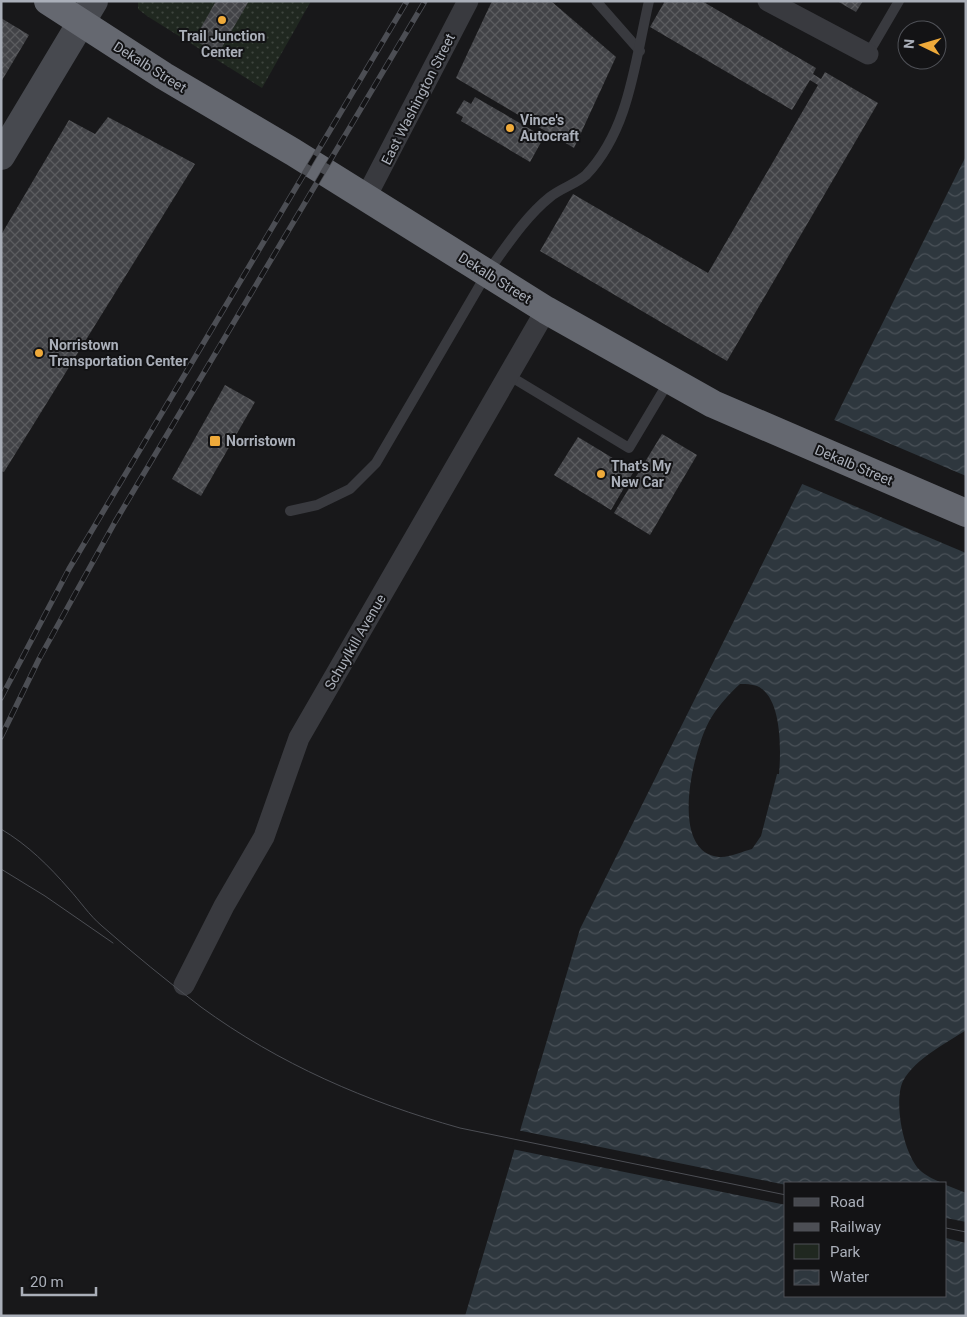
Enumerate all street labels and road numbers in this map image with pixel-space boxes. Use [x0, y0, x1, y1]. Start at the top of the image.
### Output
street label: East Washington Street [378, 30, 458, 167]
street label: Dekalb Street [111, 38, 190, 96]
street label: Dekalb Street [456, 249, 535, 307]
street label: Dekalb Street [813, 441, 896, 489]
street label: Schuylkill Avenue [321, 591, 389, 693]

